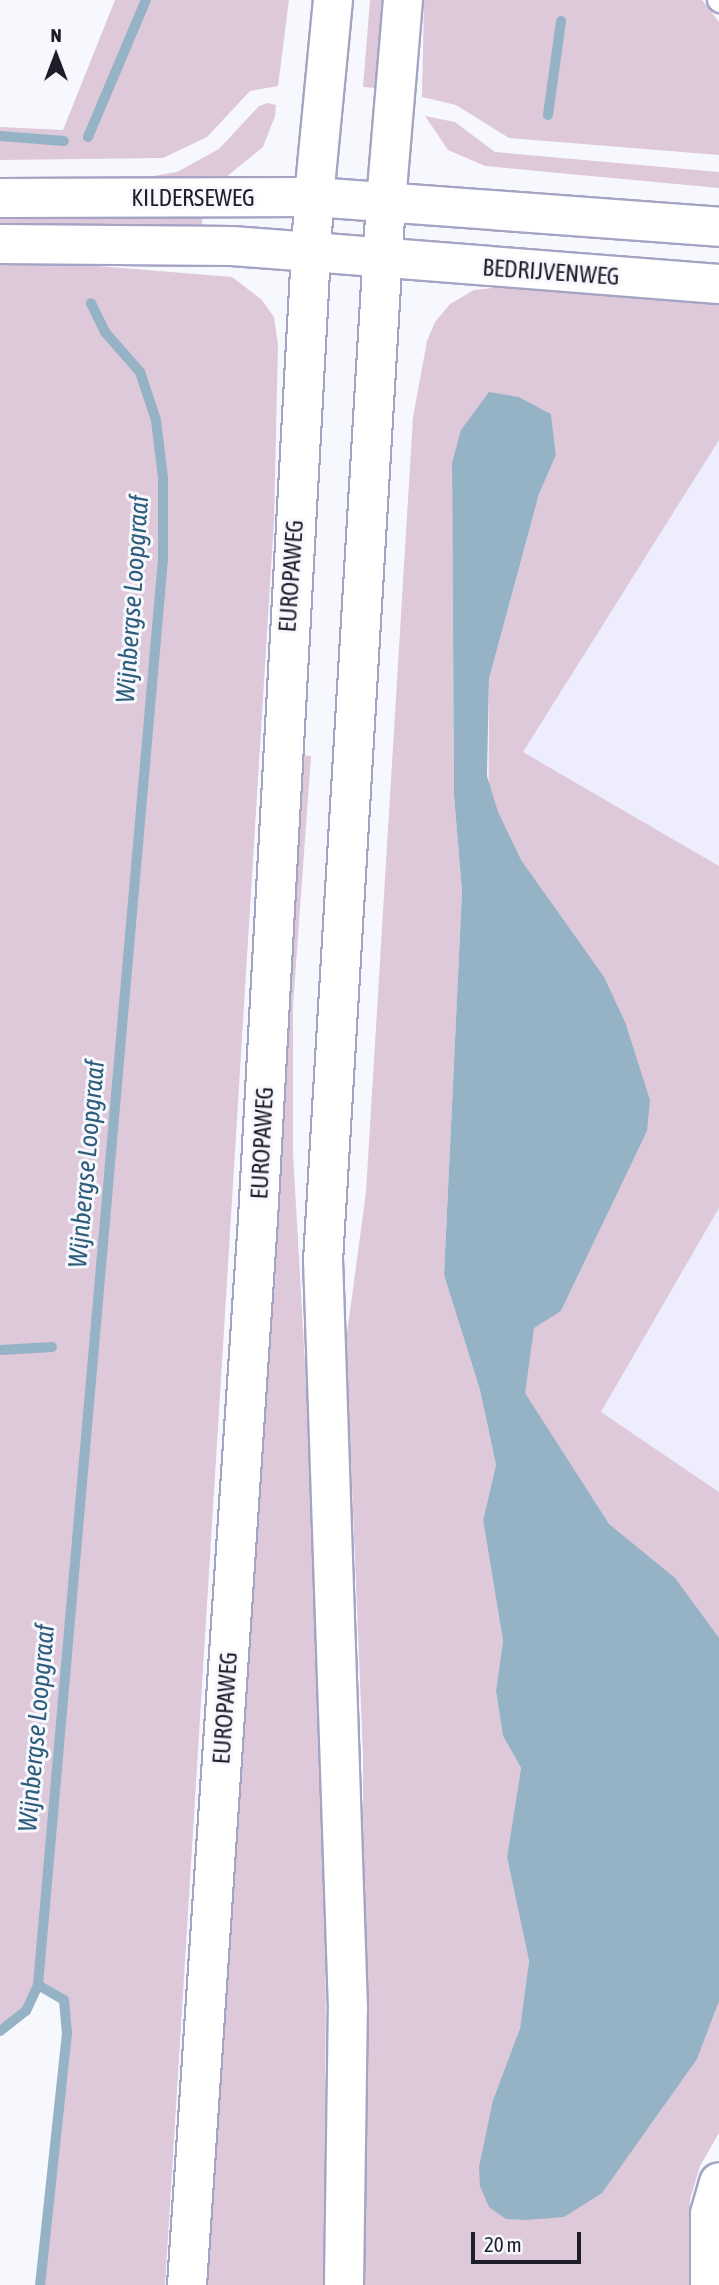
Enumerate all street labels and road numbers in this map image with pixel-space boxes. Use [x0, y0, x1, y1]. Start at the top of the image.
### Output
street label: KILDERSEWEG [131, 184, 255, 212]
street label: BEDRIJVENWEG [481, 253, 621, 291]
street label: EUROPAWEG [273, 519, 309, 633]
street label: EUROPAWEG [245, 1086, 279, 1200]
street label: EUROPAWEG [207, 1651, 243, 1765]

